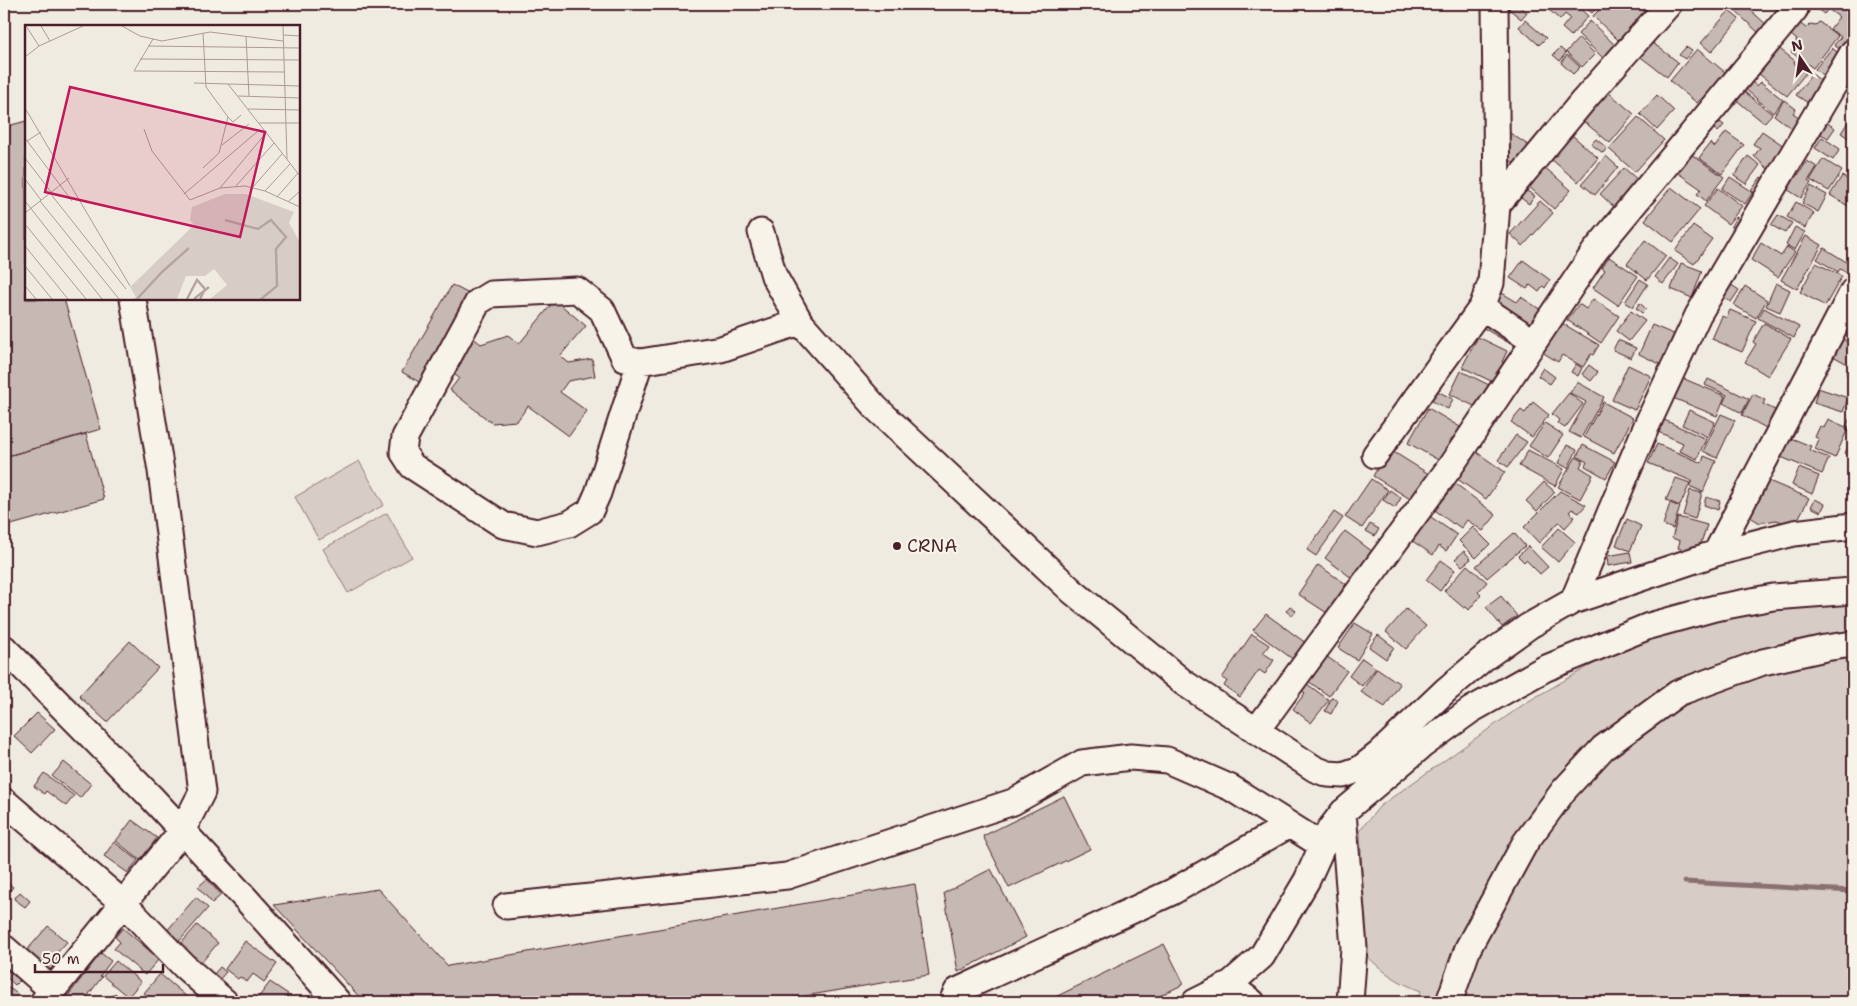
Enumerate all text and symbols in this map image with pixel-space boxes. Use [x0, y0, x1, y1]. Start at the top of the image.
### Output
inset map [25, 25, 300, 300]
north arrow [1774, 32, 1824, 82]
text: N [1790, 35, 1805, 55]
place label: CRNA [907, 534, 957, 558]
marker: CRNA [891, 540, 903, 552]
scale bar [35, 941, 162, 973]
text: 50 m [42, 949, 80, 969]

